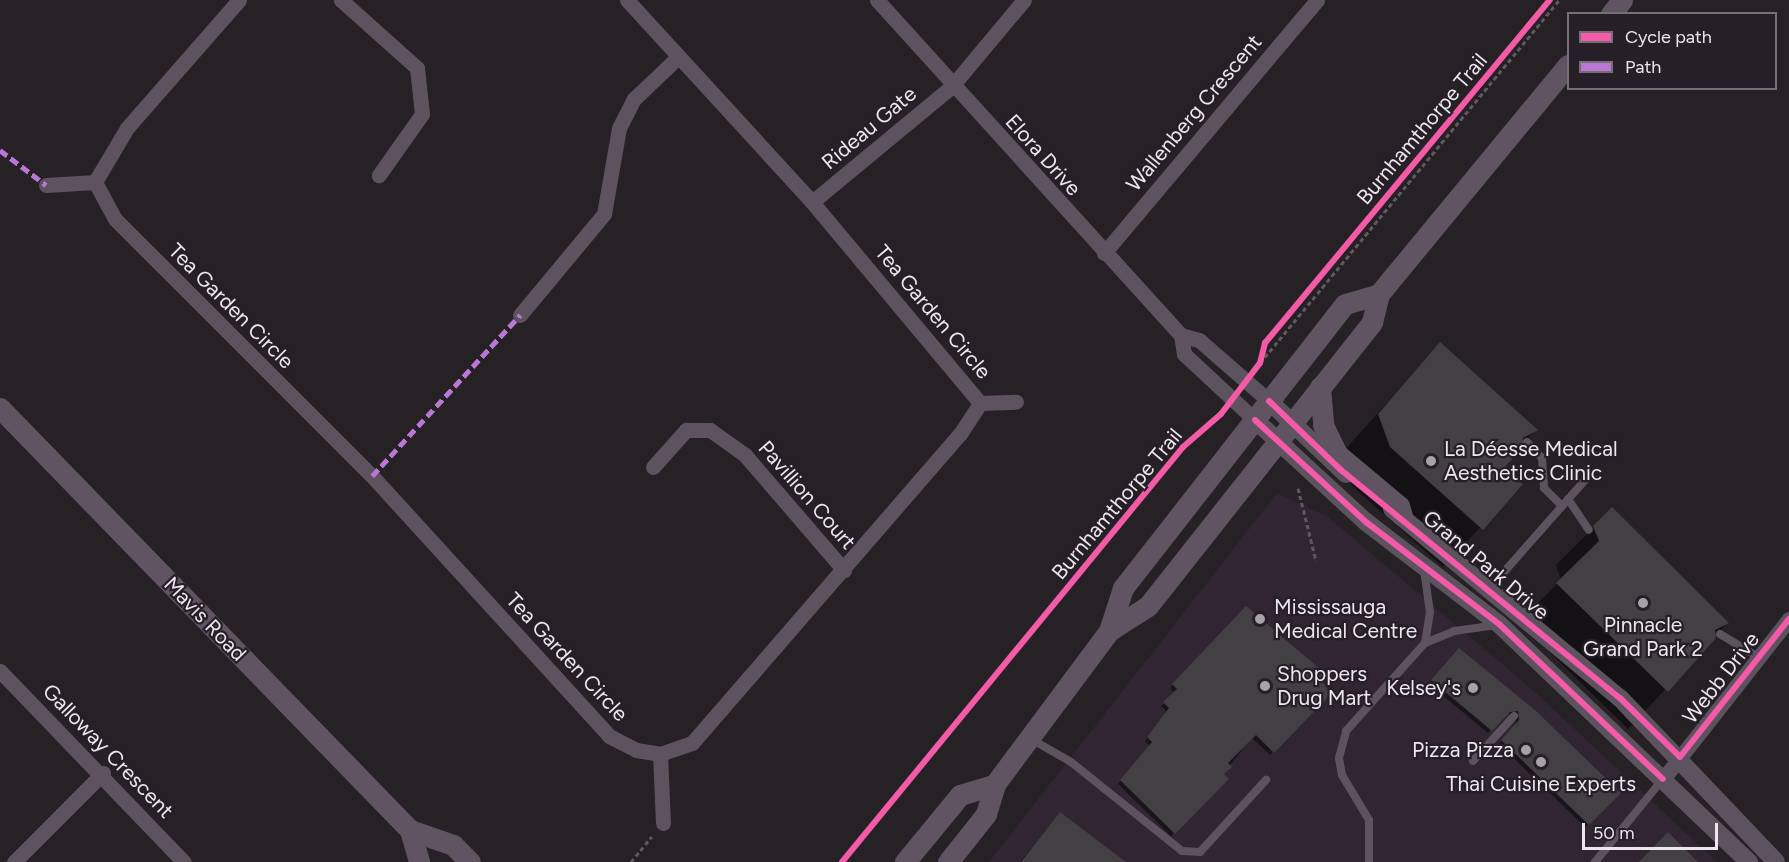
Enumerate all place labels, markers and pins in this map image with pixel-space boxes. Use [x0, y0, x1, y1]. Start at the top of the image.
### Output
place label: La Déesse Medical Aesthetics Clinic [1444, 436, 1618, 486]
marker: La Déesse Medical Aesthetics Clinic [1422, 452, 1440, 470]
place label: Mississauga Medical Centre [1274, 594, 1417, 644]
marker: Pinnacle Grand Park 2 [1636, 596, 1650, 610]
marker: Mississauga Medical Centre [1251, 610, 1269, 628]
place label: Pinnacle Grand Park 2 [1583, 612, 1703, 662]
place label: Shoppers Drug Mart [1277, 661, 1371, 711]
place label: Kelsey's [1386, 675, 1461, 701]
marker: Shoppers Drug Mart [1258, 679, 1272, 693]
marker: Kelsey's [1466, 681, 1480, 695]
place label: Pizza Pizza [1412, 737, 1514, 763]
marker: Pizza Pizza [1519, 743, 1533, 757]
marker: Thai Cuisine Experts [1534, 755, 1548, 769]
place label: Thai Cuisine Experts [1446, 771, 1636, 797]

